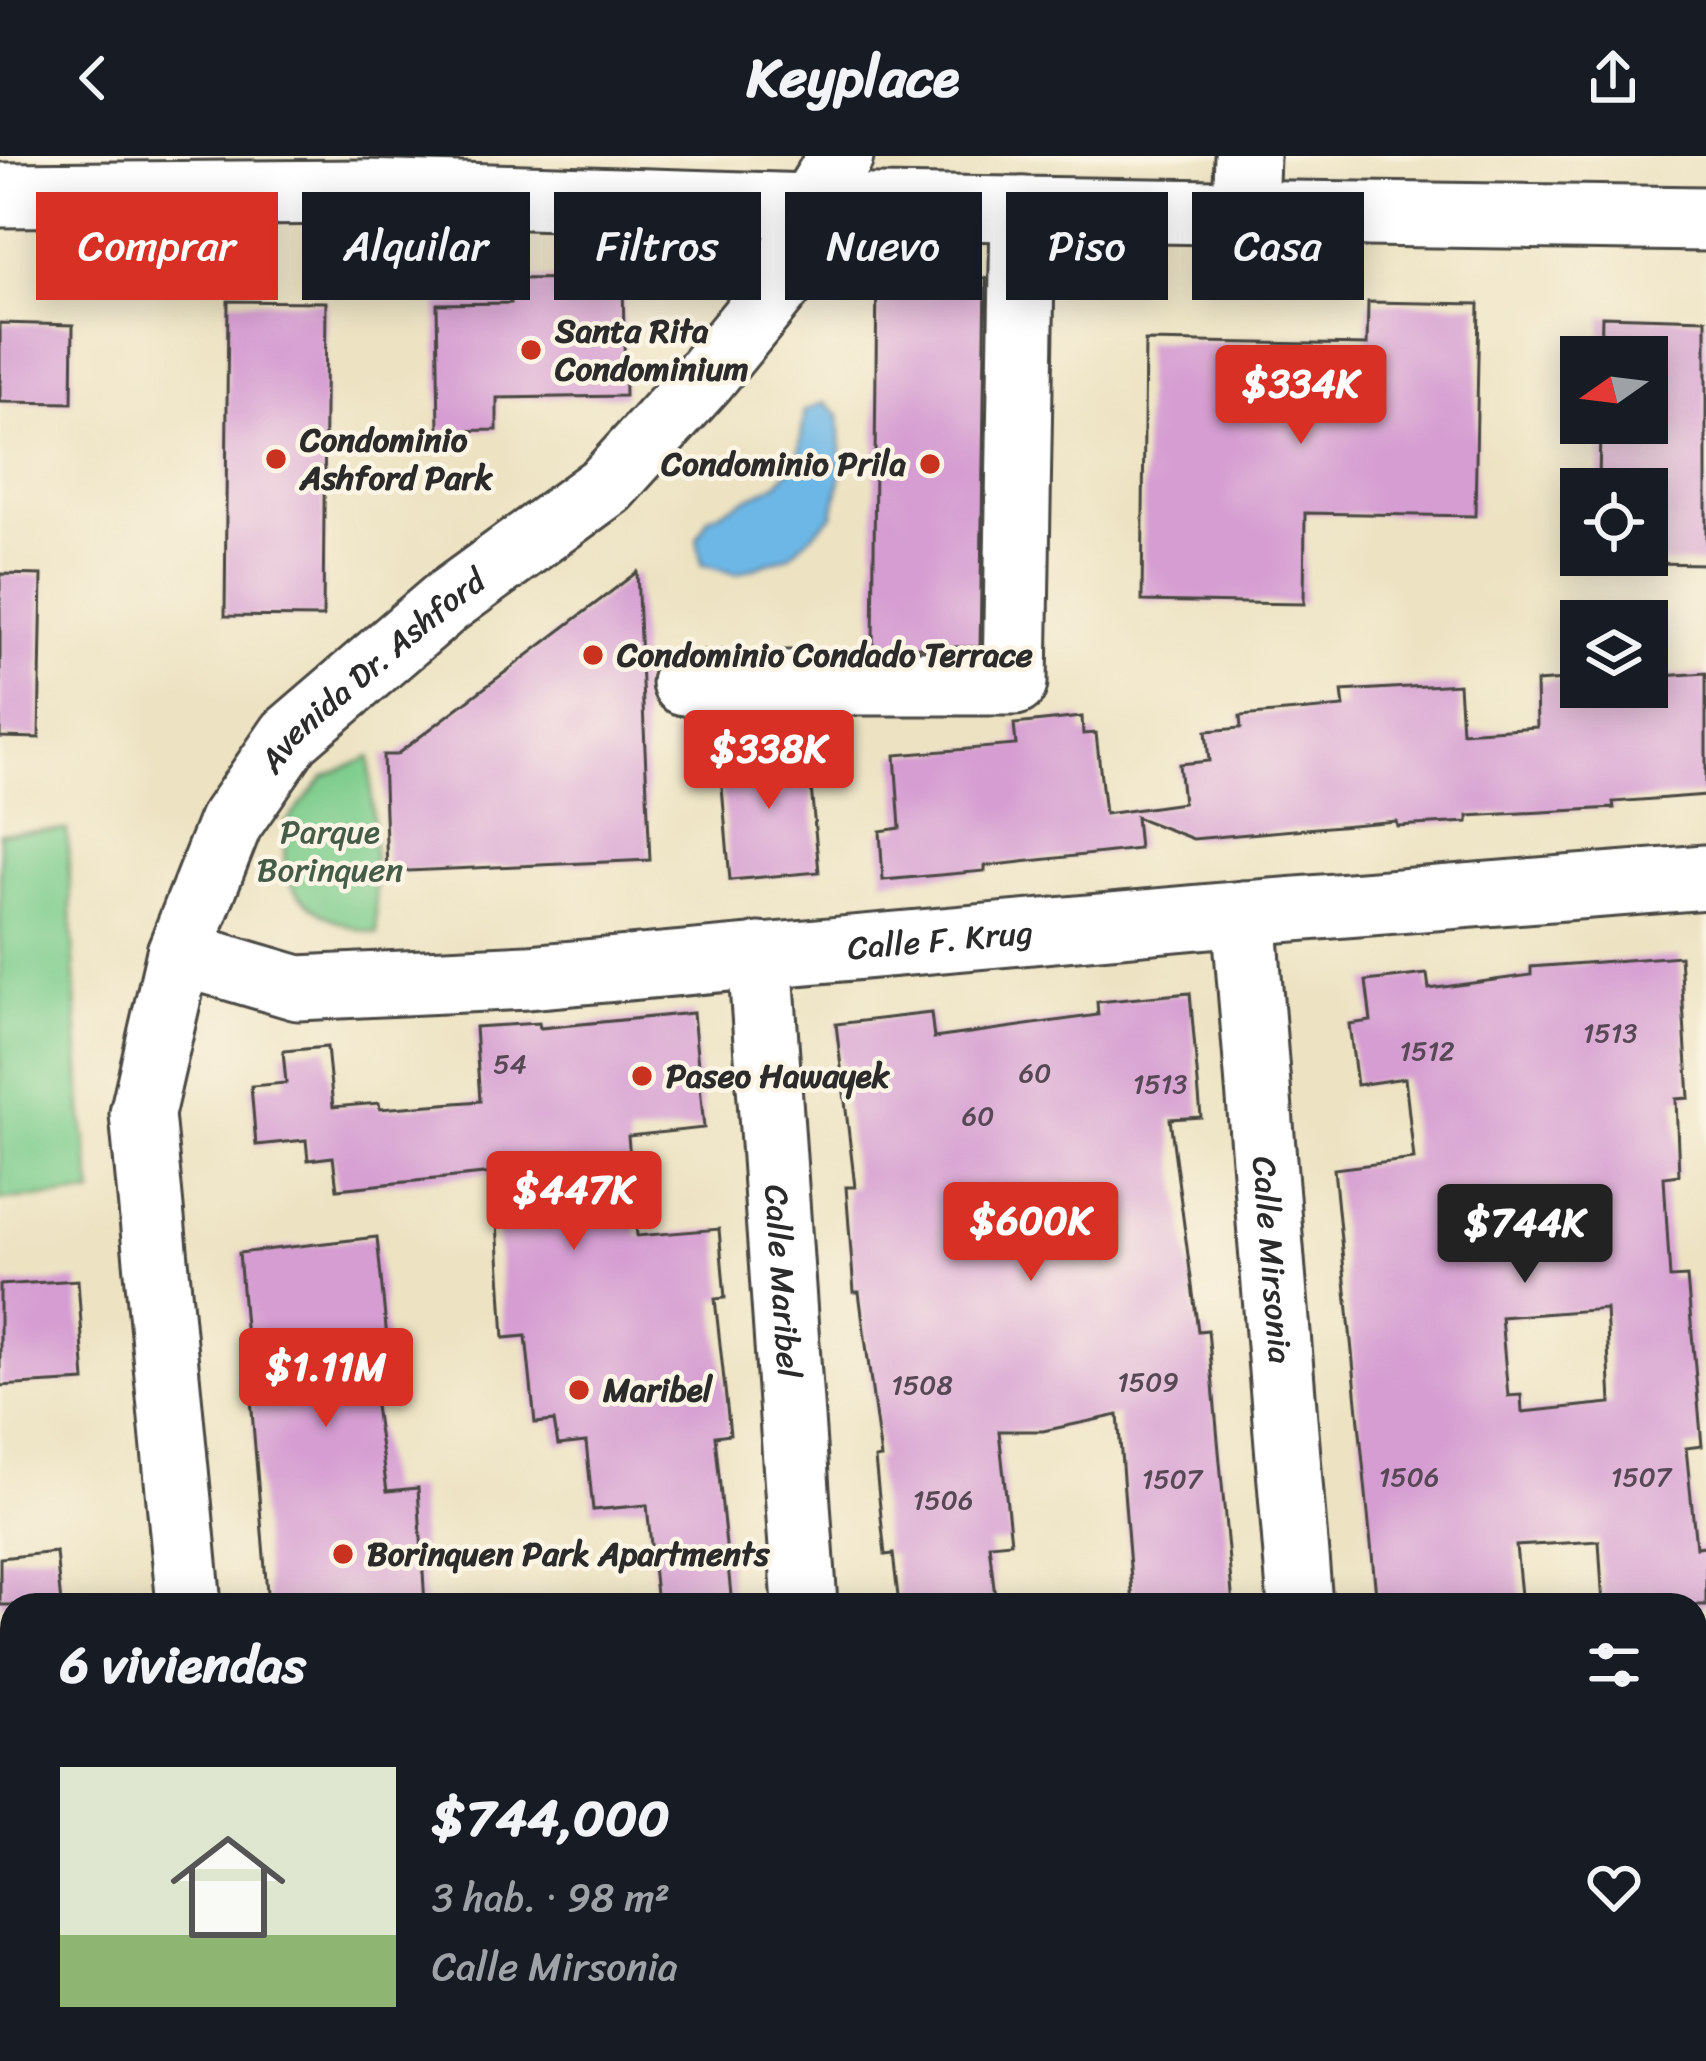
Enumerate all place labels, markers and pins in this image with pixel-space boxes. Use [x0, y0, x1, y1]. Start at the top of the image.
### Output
place label: Santa Rita Condominium [554, 302, 749, 398]
marker: Santa Rita Condominium [518, 337, 544, 363]
pin: $334K [1217, 345, 1385, 447]
place label: Condominio Ashford Park [298, 411, 494, 507]
place label: Condominio Prila [660, 435, 906, 493]
marker: Condominio Ashford Park [263, 446, 289, 472]
marker: Condominio Prila [917, 451, 943, 477]
place label: Condominio Condado Terrace [616, 626, 1033, 684]
marker: Condominio Condado Terrace [580, 642, 606, 668]
pin: $338K [685, 710, 853, 812]
place label: Paseo Hawayek [666, 1047, 891, 1105]
marker: Paseo Hawayek [629, 1063, 655, 1089]
pin: $447K [490, 1151, 658, 1253]
pin: $600K [947, 1182, 1115, 1284]
pin: $744K [1441, 1184, 1609, 1286]
pin: $1.11M [228, 1328, 424, 1430]
place label: Maribel [602, 1361, 714, 1419]
marker: Maribel [566, 1377, 592, 1403]
place label: Borinquen Park Apartments [367, 1525, 770, 1583]
marker: Borinquen Park Apartments [330, 1541, 356, 1567]

